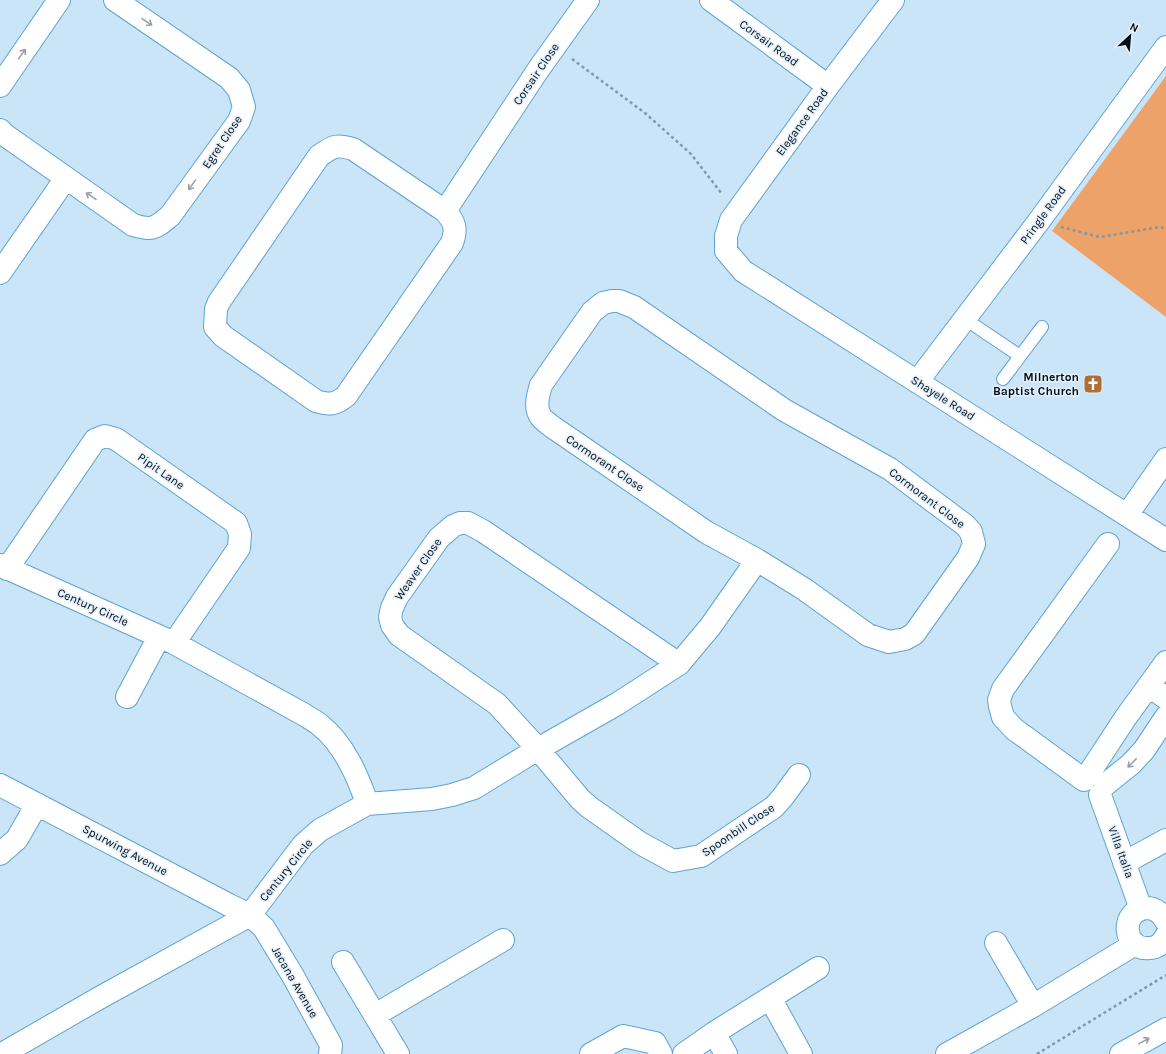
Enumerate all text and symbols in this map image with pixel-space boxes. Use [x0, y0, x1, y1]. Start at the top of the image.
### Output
north arrow [1110, 16, 1150, 56]
street label: Corsair Road [737, 17, 801, 69]
one-way arrow [141, 18, 152, 26]
text: N [1128, 20, 1141, 35]
street label: Corsair Close [510, 40, 562, 108]
one-way arrow [18, 49, 26, 60]
street label: Elegance Road [773, 86, 831, 158]
street label: Egret Close [199, 113, 245, 171]
one-way arrow [188, 180, 196, 191]
street label: Pringle Road [1017, 183, 1069, 247]
one-way arrow [85, 191, 96, 200]
place label: Milnerton Baptist Church [993, 370, 1079, 398]
street label: Shayele Road [908, 373, 978, 423]
church icon: Milnerton Baptist Church [1082, 373, 1104, 395]
street label: Cormorant Close [563, 432, 647, 494]
street label: Pipit Lane [135, 450, 187, 492]
street label: Cormorant Close [886, 465, 968, 531]
street label: Weaver Close [392, 535, 444, 603]
street label: Century Circle [55, 585, 131, 629]
one-way arrow [1127, 758, 1137, 767]
street label: Spoonbill Close [699, 801, 777, 859]
street label: Spurwing Avenue [80, 822, 170, 878]
street label: Villa Italia [1105, 824, 1137, 880]
street label: Century Circle [257, 836, 315, 904]
street label: Jacana Avenue [269, 944, 321, 1020]
one-way arrow [1138, 1037, 1150, 1045]

